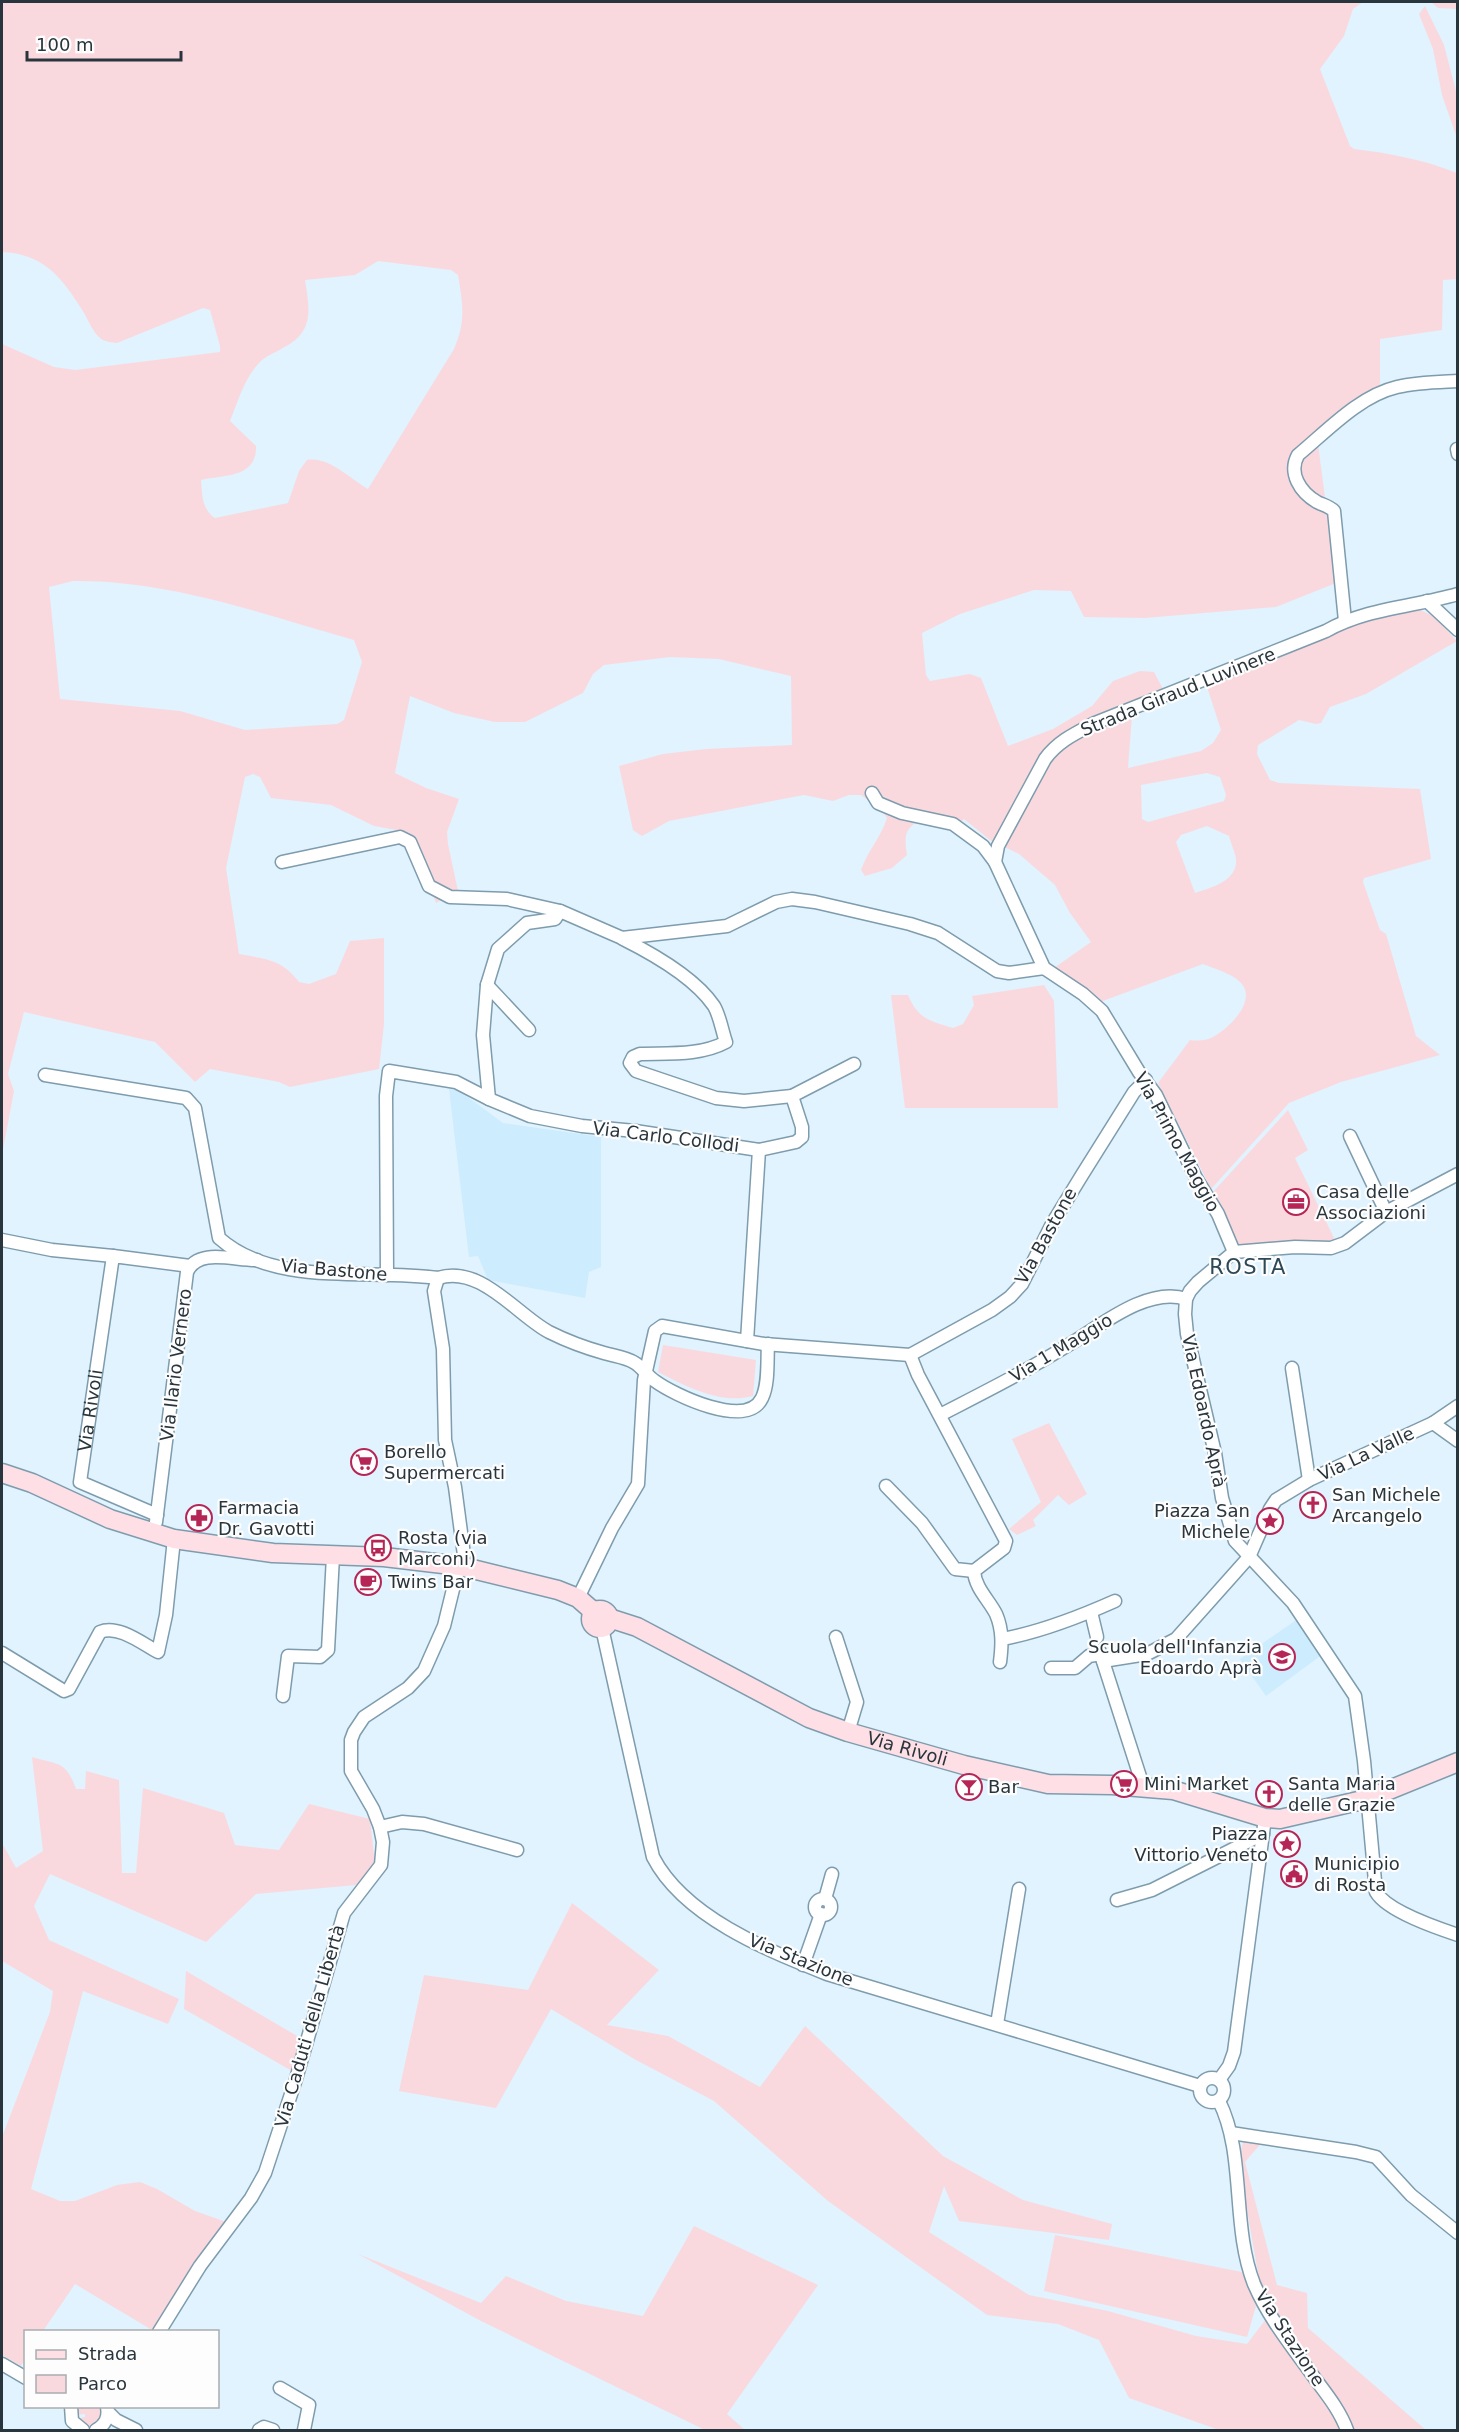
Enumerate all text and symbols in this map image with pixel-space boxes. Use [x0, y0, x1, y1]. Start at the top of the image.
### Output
scale bar [27, 24, 182, 62]
text: 100 m [36, 34, 94, 55]
street label: Strada Giraud Luvinere [1077, 643, 1278, 740]
street label: Via Primo Maggio [1130, 1068, 1225, 1215]
street label: Via Carlo Collodi [592, 1117, 741, 1156]
place label: Casa delle Associazioni [1316, 1181, 1426, 1223]
street label: Via Bastone [1010, 1184, 1081, 1288]
office icon: Casa delle Associazioni [1281, 1187, 1311, 1217]
street label: Via Bastone [280, 1254, 388, 1285]
district label: ROSTA [1209, 1255, 1287, 1279]
street label: Via Ilario Vernero [156, 1287, 195, 1443]
street label: Via 1 Maggio [1005, 1309, 1116, 1387]
street label: Via Edoardo Aprà [1178, 1332, 1231, 1489]
street label: Via Rivoli [74, 1368, 106, 1453]
street label: Via La Valle [1314, 1422, 1417, 1485]
place label: Borello Supermercati [384, 1441, 505, 1483]
supermarket icon: Borello Supermercati [349, 1447, 379, 1477]
place label: San Michele Arcangelo [1332, 1484, 1441, 1526]
church icon: San Michele Arcangelo [1298, 1490, 1328, 1520]
place label: Farmacia Dr. Gavotti [218, 1497, 315, 1539]
place label: Piazza San Michele [1154, 1500, 1250, 1542]
pharmacy icon: Farmacia Dr. Gavotti [184, 1503, 214, 1533]
place icon: Piazza San Michele [1255, 1506, 1285, 1536]
place label: Rosta (via Marconi) [398, 1527, 488, 1569]
bus stop icon: Rosta (via Marconi) [363, 1533, 393, 1563]
cafe icon: Twins Bar [353, 1567, 383, 1597]
place label: Twins Bar [387, 1571, 474, 1592]
place label: Scuola dell'Infanzia Edoardo Aprà [1088, 1636, 1262, 1678]
school or university icon: Scuola dell'Infanzia Edoardo Aprà [1267, 1642, 1297, 1672]
street label: Via Rivoli [865, 1727, 950, 1770]
supermarket icon: Mini Market [1109, 1769, 1139, 1799]
bar icon: Bar [954, 1772, 984, 1802]
place label: Mini Market [1144, 1773, 1249, 1794]
place label: Santa Maria delle Grazie [1288, 1773, 1396, 1815]
place label: Bar [988, 1776, 1019, 1797]
church icon: Santa Maria delle Grazie [1254, 1779, 1284, 1809]
place label: Piazza Vittorio Veneto [1134, 1823, 1268, 1865]
place icon: Piazza Vittorio Veneto [1272, 1829, 1302, 1859]
place label: Municipio di Rosta [1314, 1853, 1400, 1895]
public building icon: Municipio di Rosta [1279, 1859, 1309, 1889]
street label: Via Caduti della Libertà [270, 1922, 349, 2130]
street label: Via Stazione [746, 1929, 857, 1990]
street label: Via Stazione [1251, 2285, 1329, 2390]
legend [24, 2330, 219, 2408]
text: Strada [78, 2343, 137, 2364]
text: Parco [78, 2373, 127, 2394]

